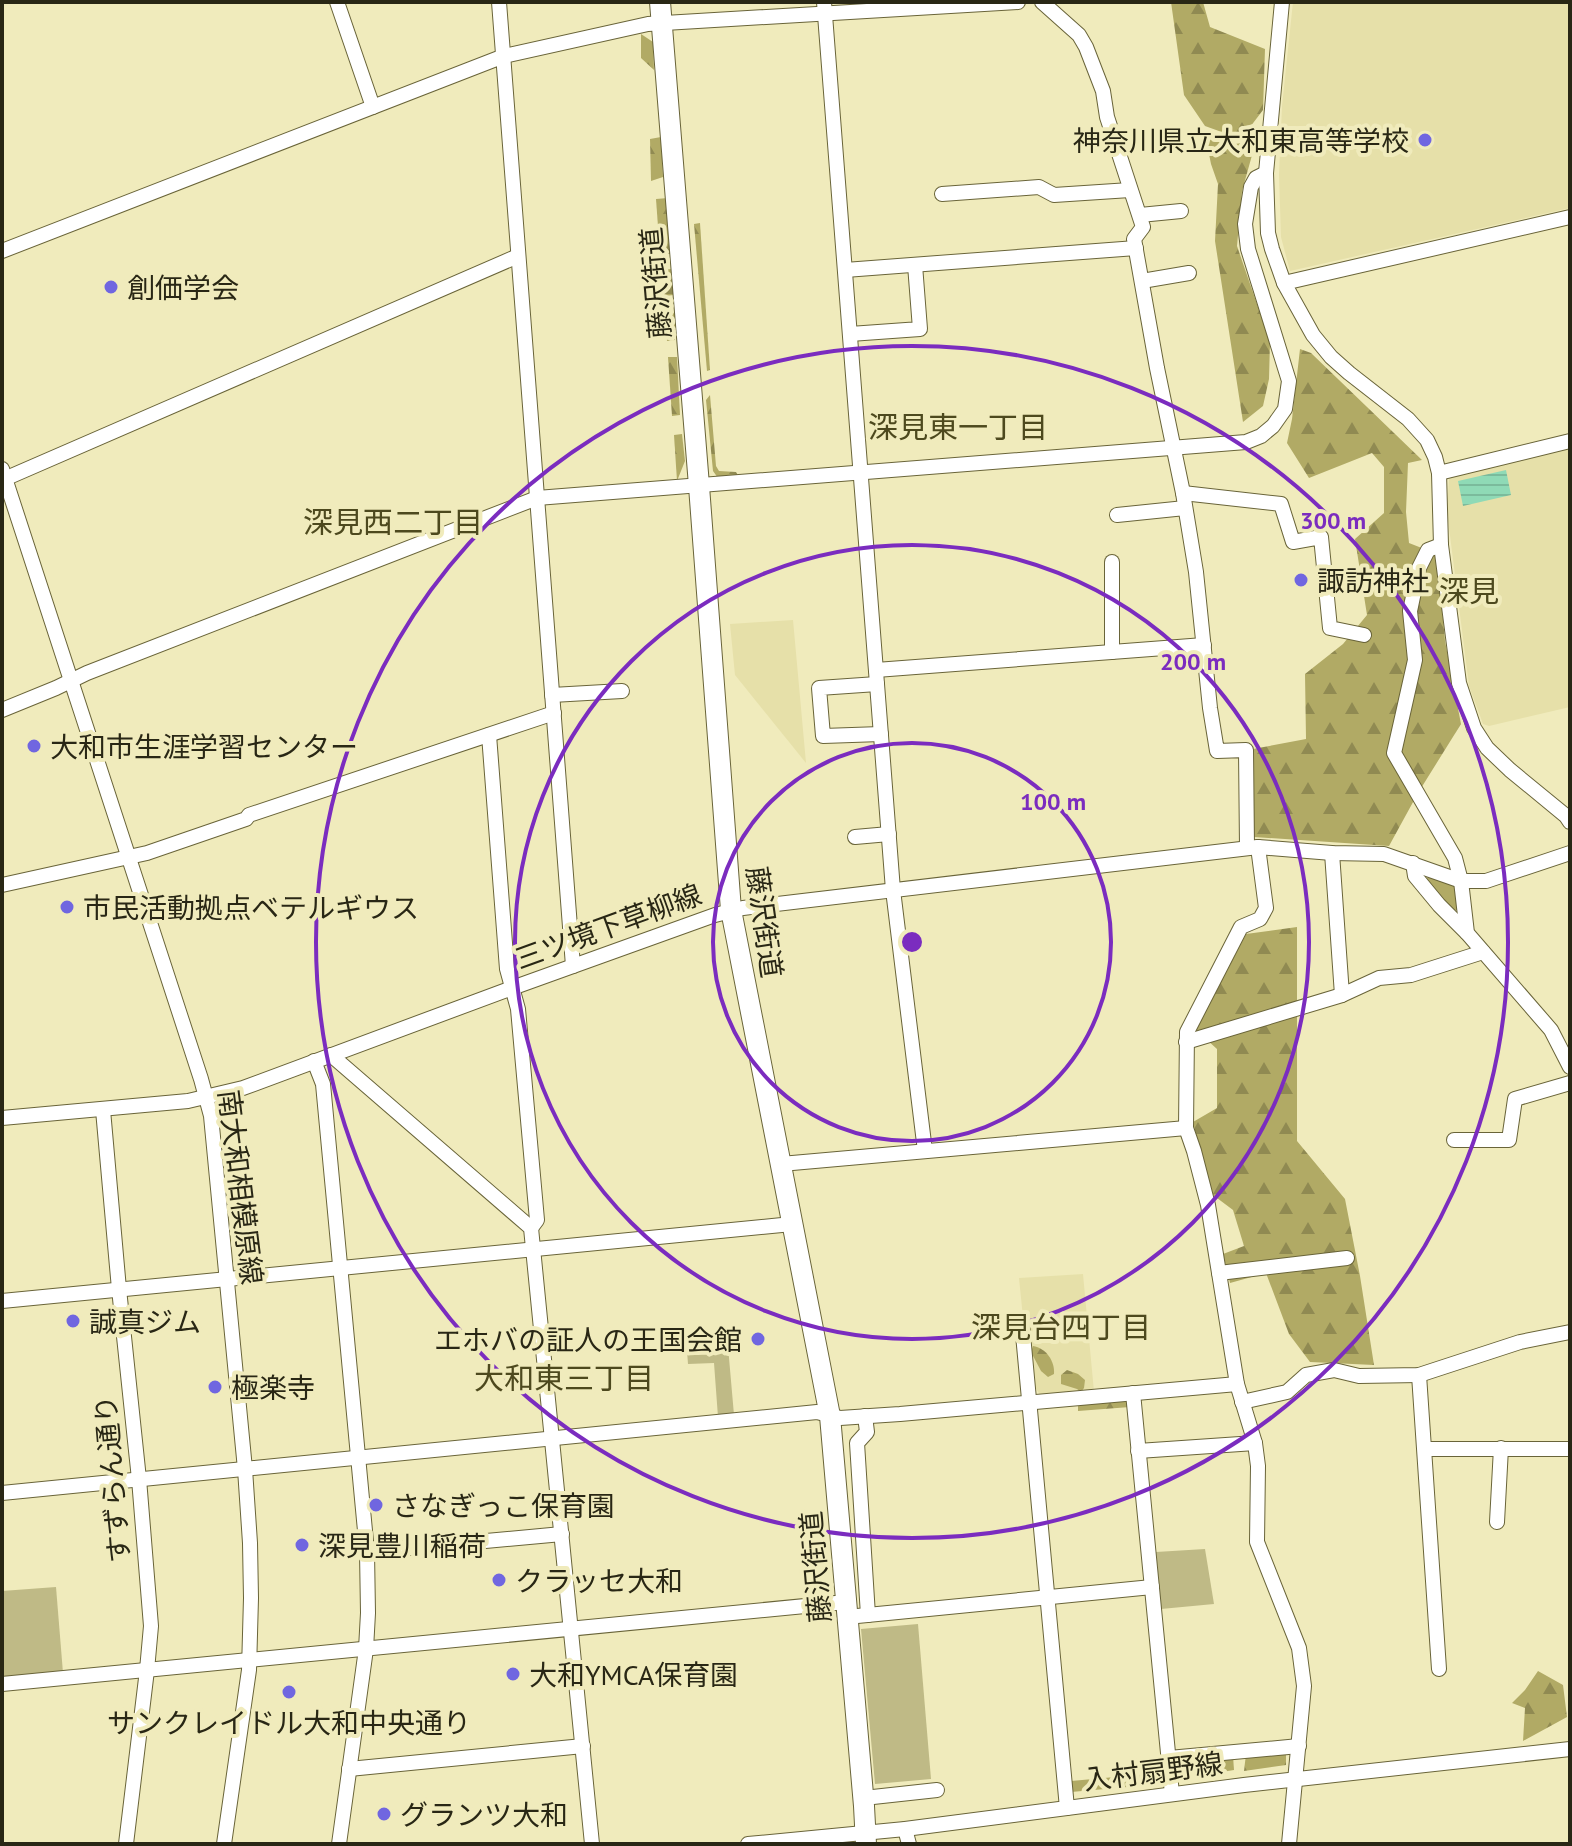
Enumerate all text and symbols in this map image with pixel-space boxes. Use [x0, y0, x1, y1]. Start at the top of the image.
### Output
place label: 神奈川県立大和東高等学校 [1073, 122, 1409, 159]
marker: 神奈川県立大和東高等学校 [1416, 131, 1434, 149]
street label: 藤沢街道 [632, 226, 678, 340]
place label: 創価学会 [127, 269, 239, 306]
marker: 創価学会 [102, 278, 120, 296]
district label: 深見東一丁目 [868, 407, 1048, 446]
district label: 深見西二丁目 [303, 502, 483, 541]
text: 300 m [1300, 505, 1366, 536]
place label: 諏訪神社 [1317, 562, 1429, 599]
marker: 諏訪神社 [1292, 571, 1310, 589]
district label: 深見 [1439, 571, 1499, 610]
text: 200 m [1160, 646, 1226, 677]
place label: 大和市生涯学習センター [50, 728, 358, 765]
marker: 大和市生涯学習センター [25, 737, 43, 755]
text: 100 m [1020, 786, 1086, 817]
street label: 藤沢街道 [739, 864, 791, 980]
street label: 三ツ境下草柳線 [510, 875, 706, 977]
place label: 市民活動拠点ベテルギウス [83, 889, 419, 926]
marker: 市民活動拠点ベテルギウス [58, 898, 76, 916]
centre of rings [898, 928, 926, 956]
street label: 南大和相模原線 [211, 1087, 271, 1287]
place label: 誠真ジム [89, 1303, 201, 1340]
district label: 深見台四丁目 [971, 1307, 1151, 1346]
marker: 誠真ジム [64, 1312, 82, 1330]
place label: エホバの証人の王国会館 [434, 1321, 742, 1358]
marker: エホバの証人の王国会館 [749, 1330, 767, 1348]
district label: 大和東三丁目 [474, 1358, 654, 1397]
place label: 極楽寺 [231, 1369, 315, 1406]
marker: 極楽寺 [206, 1378, 224, 1396]
street label: すずらん通り [86, 1394, 138, 1564]
place label: さなぎっこ保育園 [392, 1487, 615, 1524]
marker: さなぎっこ保育園 [367, 1496, 385, 1514]
street label: 藤沢街道 [792, 1510, 838, 1624]
place label: 深見豊川稲荷 [318, 1527, 486, 1564]
marker: 深見豊川稲荷 [293, 1536, 311, 1554]
place label: クラッセ大和 [515, 1562, 683, 1599]
marker: クラッセ大和 [490, 1571, 508, 1589]
place label: 大和YMCA保育園 [529, 1656, 738, 1693]
marker: 大和YMCA保育園 [504, 1665, 522, 1683]
marker: サンクレイドル大和中央通り [280, 1683, 298, 1701]
place label: サンクレイドル大和中央通り [107, 1704, 471, 1741]
street label: 入村扇野線 [1081, 1744, 1225, 1798]
place label: グランツ大和 [400, 1796, 568, 1833]
marker: グランツ大和 [375, 1805, 393, 1823]

